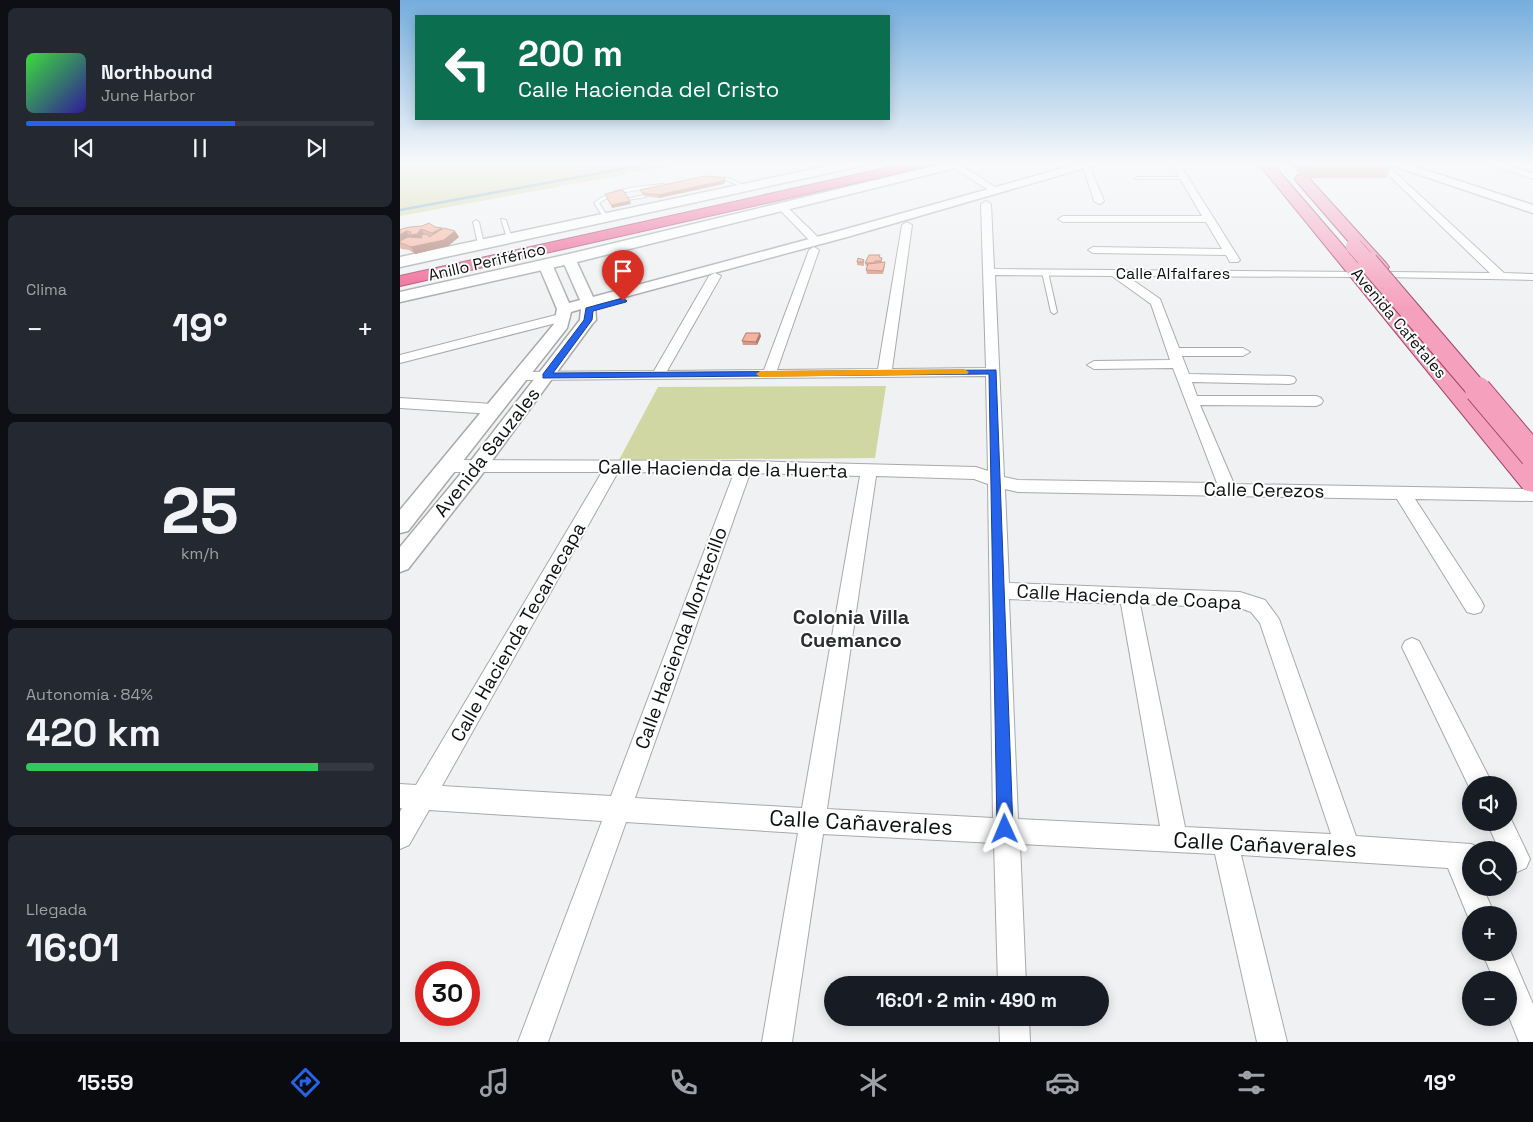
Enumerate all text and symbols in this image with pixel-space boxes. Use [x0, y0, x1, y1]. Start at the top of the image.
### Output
text: 200 m [518, 32, 623, 76]
icon: left [435, 35, 500, 100]
text: Northbound [101, 60, 213, 85]
text: Calle Hacienda del Cristo [518, 75, 779, 103]
text: June Harbor [101, 85, 195, 106]
icon: previous [70, 134, 98, 162]
icon: pause [186, 134, 214, 162]
icon: next [302, 134, 330, 162]
street label: Anillo Periférico [426, 238, 548, 286]
pin [602, 250, 644, 301]
icon: arrive [609, 257, 637, 285]
street label: Calle Alfalfares [1116, 263, 1230, 284]
street label: Avenida Cafetales [1347, 263, 1451, 383]
text: Clima [26, 279, 67, 300]
text: 19° [172, 304, 228, 352]
text: − [26, 311, 43, 347]
text: + [357, 311, 374, 347]
street label: Avenida Sauzales [429, 382, 545, 522]
street label: Calle Hacienda de la Huerta [598, 454, 848, 484]
text: 25 [161, 469, 239, 552]
street label: Calle Cerezos [1203, 476, 1325, 504]
street label: Calle Hacienda Tecanecapa [445, 518, 591, 746]
street label: Calle Hacienda Montecillo [629, 523, 733, 753]
text: km/h [181, 543, 219, 564]
street label: Calle Hacienda de Coapa [1016, 579, 1242, 615]
district label: Colonia Villa Cuemanco [793, 604, 910, 653]
text: Autonomía · 84% [26, 684, 153, 705]
text: 420 km [26, 709, 161, 757]
map controls [1462, 776, 1517, 1026]
button: sound [1462, 776, 1517, 831]
position arrow [978, 802, 1030, 854]
street label: Calle Cañaverales [769, 803, 953, 841]
street label: Calle Cañaverales [1173, 825, 1357, 863]
button: search [1462, 841, 1517, 896]
text: Llegada [26, 899, 87, 920]
button: + [1462, 906, 1517, 961]
text: 16:01 [26, 924, 120, 972]
speed limit sign: 30 [415, 961, 480, 1026]
button: − [1462, 971, 1517, 1026]
text: 16:01 · 2 min · 490 m [876, 988, 1057, 1013]
icon: directions [288, 1065, 323, 1100]
icon: music [477, 1065, 512, 1100]
icon: phone [666, 1065, 701, 1100]
icon: climate [856, 1065, 891, 1100]
icon: car [1045, 1065, 1080, 1100]
icon: filters [1234, 1065, 1269, 1100]
text: 15:59 [77, 1068, 134, 1096]
text: 19° [1424, 1068, 1456, 1096]

